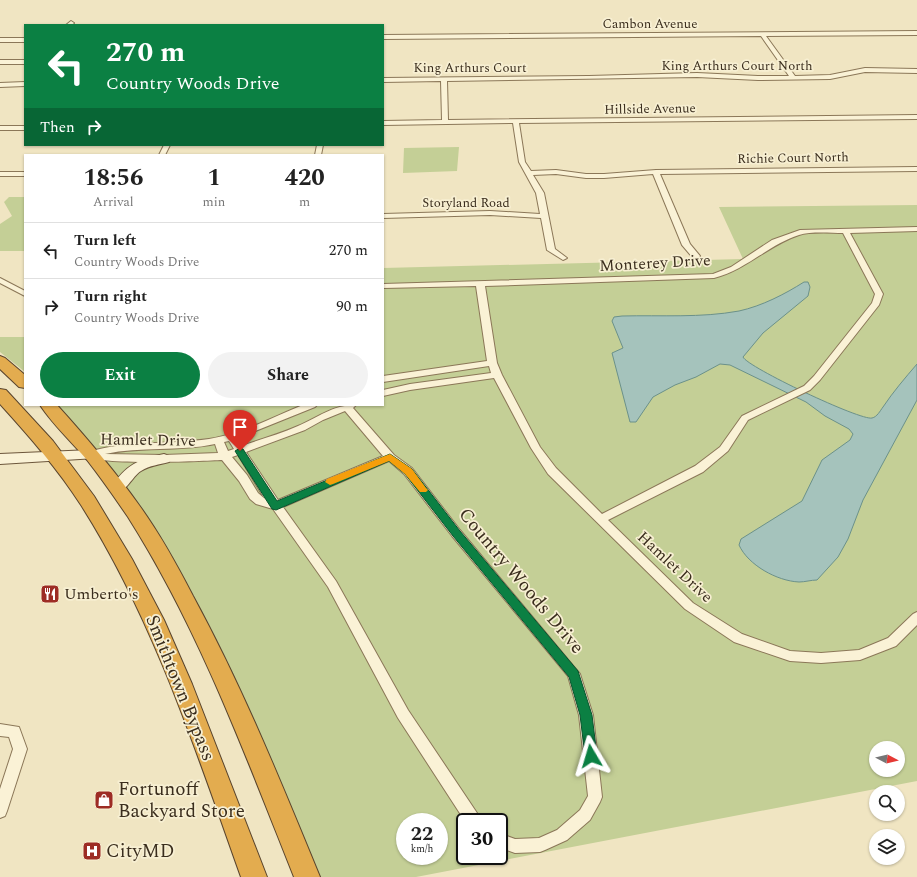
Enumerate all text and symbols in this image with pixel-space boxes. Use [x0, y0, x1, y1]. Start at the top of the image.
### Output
street label: Cambon Avenue [603, 14, 697, 34]
text: 270 m [106, 31, 185, 74]
icon: left [40, 40, 92, 92]
street label: King Arthurs Court North [661, 56, 813, 76]
street label: King Arthurs Court [413, 58, 527, 78]
text: Country Woods Drive [106, 70, 280, 97]
street label: Hillside Avenue [604, 98, 696, 120]
text: Then [40, 116, 75, 139]
icon: right [83, 116, 105, 138]
street label: Richie Court North [737, 147, 849, 169]
text: 18:56 [83, 160, 143, 196]
text: 1 [207, 160, 221, 196]
text: 420 [284, 160, 325, 196]
text: Arrival [93, 192, 134, 212]
text: min [203, 192, 225, 212]
text: m [299, 192, 310, 212]
street label: Storyland Road [422, 193, 510, 213]
text: Turn left [74, 229, 136, 252]
text: 270 m [329, 239, 368, 262]
icon: left [40, 240, 62, 262]
street label: Monterey Drive [599, 248, 711, 278]
text: Country Woods Drive [74, 252, 199, 272]
text: Turn right [74, 285, 147, 308]
text: 90 m [336, 295, 368, 318]
icon: right [40, 296, 62, 318]
text: Country Woods Drive [74, 308, 199, 328]
button: Exit [40, 352, 200, 398]
button: Share [208, 352, 368, 398]
pin [223, 410, 257, 451]
icon: arrive [229, 416, 251, 438]
street label: Hamlet Drive [100, 427, 196, 453]
street label: Country Woods Drive [451, 502, 591, 660]
street label: Hamlet Drive [632, 526, 718, 608]
place label: Umberto's [64, 582, 139, 606]
restaurant icon: Umberto's [39, 583, 61, 605]
street label: Smithtown Bypass [137, 611, 223, 765]
position arrow [570, 735, 612, 777]
north arrow [869, 741, 905, 777]
map controls [869, 741, 905, 865]
place label: Fortunoff Backyard Store [118, 775, 245, 826]
button: search [869, 785, 905, 821]
shop icon: Fortunoff Backyard Store [93, 789, 115, 811]
speed limit sign: 30 [456, 813, 508, 865]
text: 22 [411, 819, 433, 849]
button: layers [869, 829, 905, 865]
place label: CityMD [106, 837, 175, 866]
hospital icon: CityMD [81, 840, 103, 862]
text: km/h [411, 841, 433, 857]

